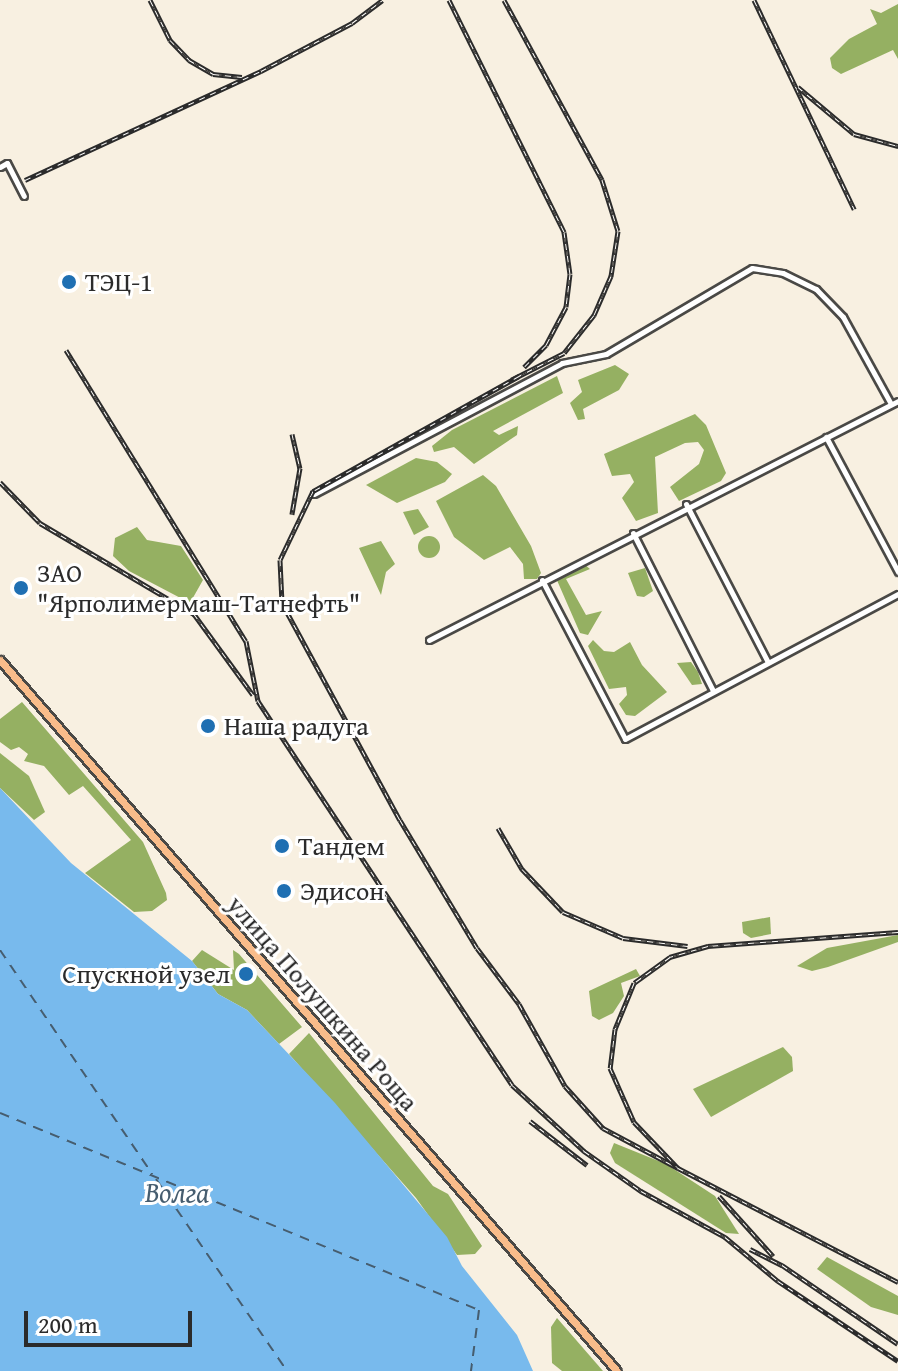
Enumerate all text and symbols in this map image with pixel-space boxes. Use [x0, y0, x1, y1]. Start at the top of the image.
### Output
place label: ТЭЦ-1 [85, 266, 153, 298]
marker: ТЭЦ-1 [60, 273, 78, 291]
place label: ЗАО "Ярполимермаш-Татнефть" [37, 557, 360, 618]
marker: ЗАО "Ярполимермаш-Татнефть" [12, 579, 30, 597]
place label: Наша радуга [224, 710, 369, 742]
marker: Наша радуга [199, 717, 217, 735]
place label: Тандем [298, 830, 385, 862]
marker: Тандем [273, 837, 291, 855]
place label: Эдисон [300, 875, 384, 907]
marker: Эдисон [275, 882, 293, 900]
street label: улица Полушкина Роща [221, 889, 425, 1117]
place label: Спускной узел [62, 958, 230, 990]
marker: Спускной узел [237, 965, 255, 983]
water label: Волга [145, 1175, 209, 1209]
scale bar [28, 1295, 196, 1345]
text: 200 m [38, 1307, 98, 1342]

